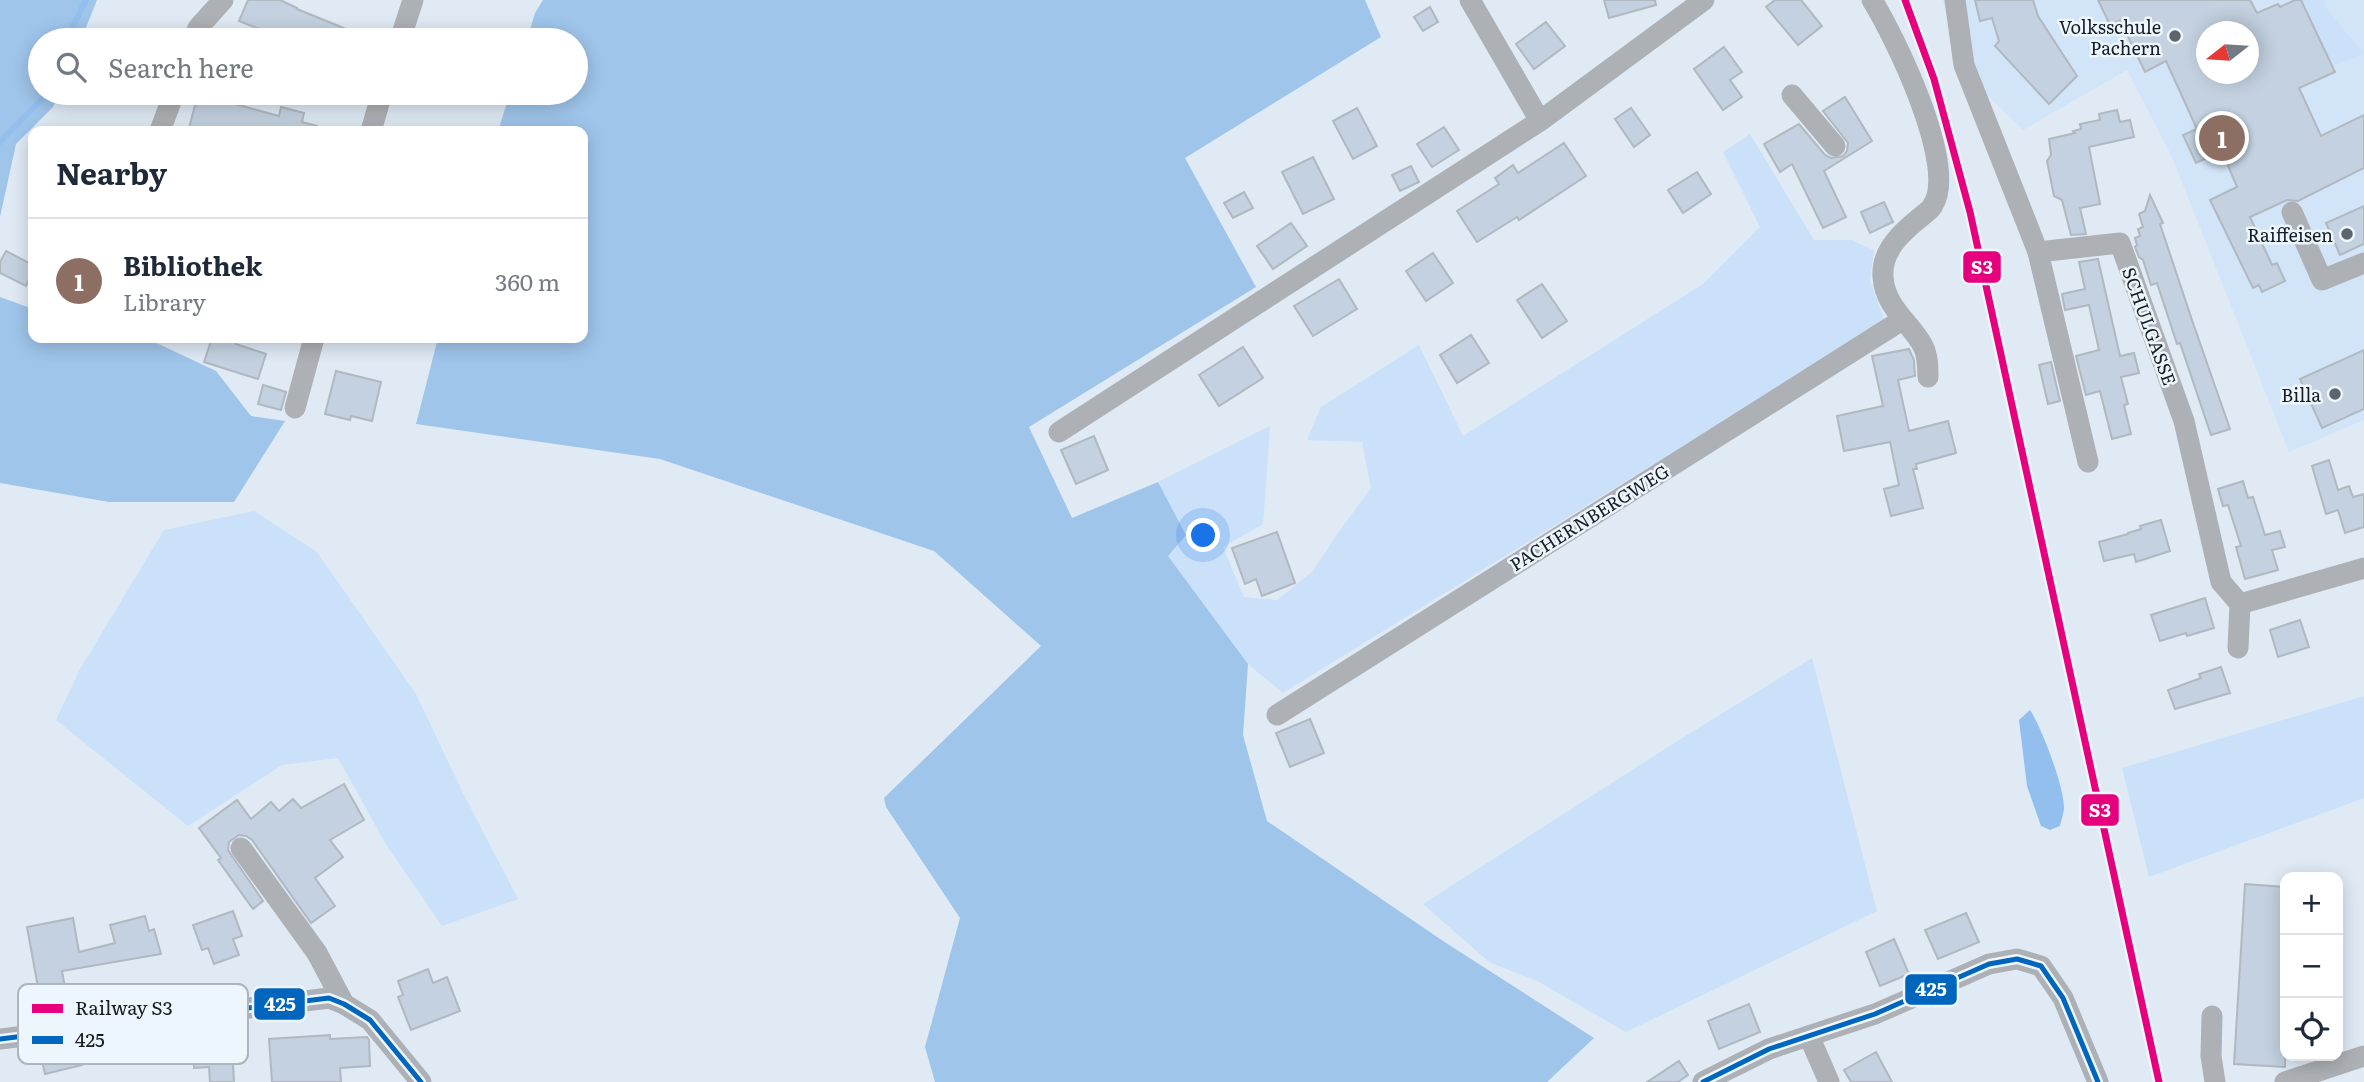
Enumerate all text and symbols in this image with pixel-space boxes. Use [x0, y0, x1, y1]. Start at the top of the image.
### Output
place label: Volksschule Pachern [2059, 13, 2161, 61]
north arrow [2196, 21, 2259, 84]
search box [28, 28, 588, 105]
marker: Volksschule Pachern [2167, 28, 2183, 44]
text: Search here [108, 47, 254, 86]
icon: search [52, 48, 90, 86]
pin: 1 [2199, 112, 2245, 164]
text: Nearby [56, 150, 167, 194]
place label: Raiffeisen [2247, 221, 2333, 248]
marker: Raiffeisen [2339, 226, 2355, 242]
text: Bibliothek [123, 245, 263, 284]
line badge: S3 [1962, 250, 2002, 284]
text: S3 [1971, 252, 1993, 280]
street label: SCHULGASSE [2116, 263, 2184, 389]
text: 1 [74, 264, 84, 298]
text: 360 m [495, 264, 560, 298]
text: Library [123, 284, 206, 318]
place label: Billa [2281, 381, 2321, 408]
marker: Billa [2327, 386, 2343, 402]
street label: PACHERNBERGWEG [1504, 457, 1674, 577]
your location [1186, 518, 1220, 552]
line badge: S3 [2080, 793, 2120, 827]
text: S3 [2089, 795, 2111, 823]
map controls [2280, 872, 2343, 1061]
button: + [2280, 872, 2343, 935]
button: − [2280, 935, 2343, 998]
line badge: 425 [1904, 973, 1958, 1006]
text: 425 [1915, 974, 1947, 1002]
legend [18, 984, 248, 1064]
line badge: 425 [253, 987, 306, 1021]
text: 425 [264, 989, 296, 1017]
text: Railway S3 [75, 993, 173, 1021]
button: locate [2280, 998, 2343, 1061]
text: 425 [75, 1025, 105, 1053]

